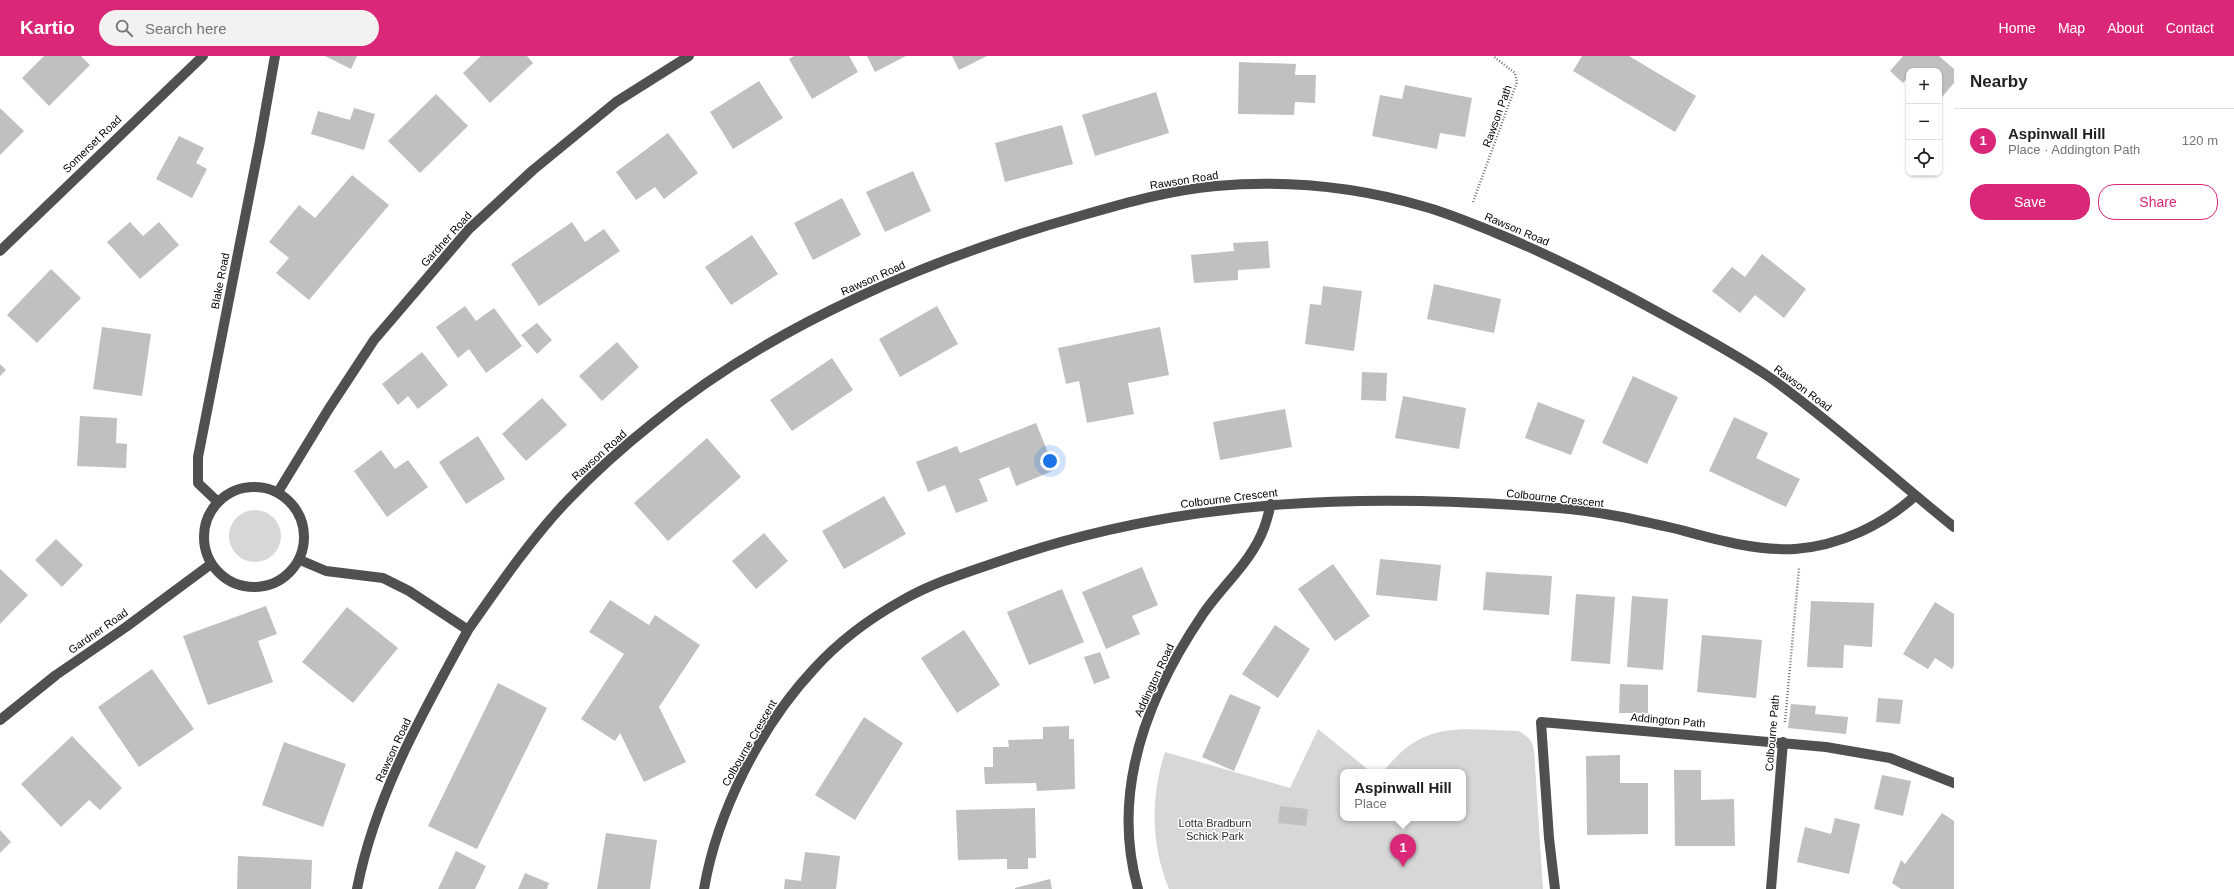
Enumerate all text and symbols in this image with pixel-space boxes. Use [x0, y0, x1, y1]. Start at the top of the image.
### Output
search box [99, 10, 379, 46]
text: Kartio [20, 17, 75, 38]
icon: search [113, 17, 135, 39]
text: Search here [145, 20, 227, 37]
text: Home [1999, 20, 2036, 36]
text: Map [2058, 20, 2085, 36]
text: About [2107, 20, 2144, 36]
text: Contact [2166, 20, 2214, 36]
map controls [1906, 68, 1942, 176]
button: + [1906, 68, 1942, 104]
text: Nearby [1970, 72, 2028, 91]
street label: Rawson Path [1480, 83, 1514, 149]
button: − [1906, 104, 1942, 140]
street label: Somerset Road [60, 113, 124, 175]
text: Aspinwall Hill [2008, 125, 2106, 142]
text: 1 [1979, 133, 1987, 148]
text: 120 m [2182, 133, 2218, 148]
button: locate [1906, 140, 1942, 176]
text: Place · Addington Path [2008, 142, 2140, 157]
street label: Rawson Road [1149, 169, 1219, 191]
button: Save [1970, 184, 2090, 220]
button: Share [2098, 184, 2218, 220]
street label: Gardner Road [418, 209, 474, 269]
street label: Rawson Road [1483, 210, 1551, 248]
street label: Blake Road [209, 252, 231, 310]
street label: Rawson Road [839, 258, 907, 298]
street label: Rawson Road [1772, 362, 1834, 414]
street label: Rawson Road [569, 427, 629, 483]
your location [1040, 451, 1060, 471]
street label: Colbourne Crescent [1180, 486, 1278, 510]
street label: Colbourne Crescent [1506, 487, 1604, 509]
street label: Gardner Road [66, 606, 130, 656]
street label: Addington Road [1132, 642, 1176, 718]
street label: Colbourne Path [1763, 694, 1781, 772]
street label: Colbourne Crescent [719, 698, 779, 788]
street label: Addington Path [1630, 711, 1706, 729]
street label: Rawson Road [373, 716, 413, 784]
popup [1340, 769, 1466, 821]
text: Aspinwall Hill [1354, 779, 1452, 796]
text: Place [1354, 796, 1387, 811]
park label: Lotta Bradburn Schick Park [1179, 817, 1251, 842]
pin: 1 [1390, 834, 1416, 867]

